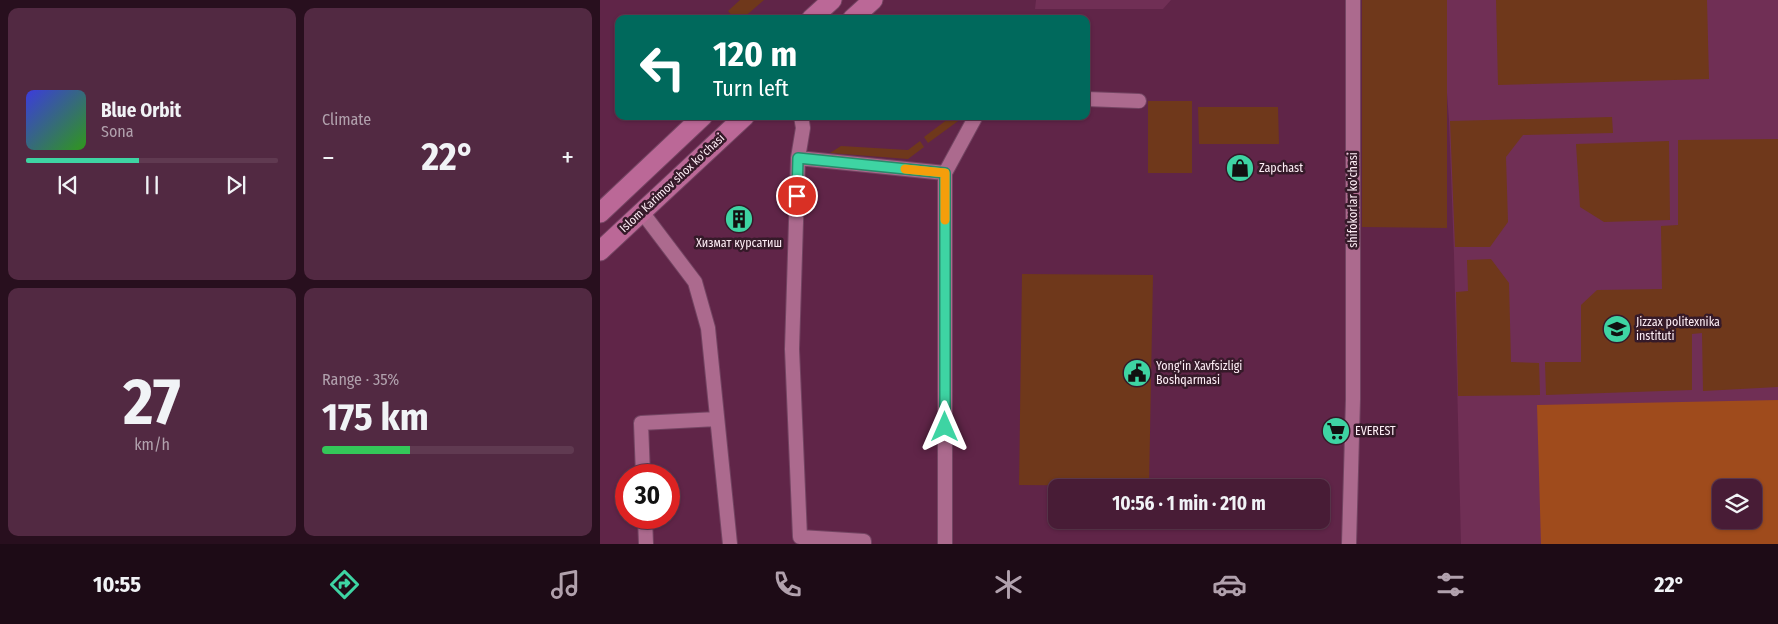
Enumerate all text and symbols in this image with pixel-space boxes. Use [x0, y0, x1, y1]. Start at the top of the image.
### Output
text: 120 m [713, 33, 797, 75]
icon: left [630, 35, 695, 100]
text: Turn left [713, 75, 789, 102]
text: Blue Orbit [101, 99, 181, 122]
text: Climate [322, 110, 371, 129]
text: Sona [101, 122, 134, 141]
street label: Islom Karimov shox ko'chasi [617, 131, 727, 235]
text: 22° [421, 134, 474, 180]
text: − [322, 141, 335, 174]
text: + [561, 141, 574, 174]
street label: shifokorlar ko'chasi [1346, 152, 1360, 248]
shop icon: Zapchast [1225, 153, 1255, 183]
place label: Zapchast [1259, 161, 1303, 175]
icon: previous [54, 171, 82, 199]
icon: pause [138, 171, 166, 199]
icon: next [222, 171, 250, 199]
pin [776, 175, 818, 217]
icon: arrive [783, 182, 811, 210]
building icon: Хизмат курсатиш [724, 204, 754, 234]
place label: Хизмат курсатиш [696, 236, 782, 250]
school or university icon: Jizzax politexnika instituti [1602, 314, 1632, 344]
place label: Jizzax politexnika instituti [1636, 315, 1720, 343]
public building icon: Yong'in Xavfsizligi Boshqarmasi [1122, 358, 1152, 388]
place label: Yong'in Xavfsizligi Boshqarmasi [1156, 359, 1242, 387]
text: 27 [123, 363, 181, 441]
text: Range · 35% [322, 370, 399, 389]
text: 175 km [322, 394, 429, 440]
position arrow [918, 400, 970, 452]
supermarket icon: EVEREST [1321, 416, 1351, 446]
place label: EVEREST [1355, 424, 1396, 438]
text: km/h [134, 435, 170, 454]
speed limit sign: 30 [615, 464, 680, 529]
map controls [1712, 479, 1762, 529]
button: layers [1712, 479, 1762, 529]
text: 10:56 · 1 min · 210 m [1112, 492, 1266, 515]
icon: directions [327, 567, 362, 602]
icon: music [548, 567, 583, 602]
icon: phone [770, 567, 805, 602]
icon: climate [991, 567, 1026, 602]
icon: car [1212, 567, 1247, 602]
icon: filters [1433, 567, 1468, 602]
text: 10:55 [93, 571, 141, 598]
text: 22° [1654, 571, 1685, 598]

